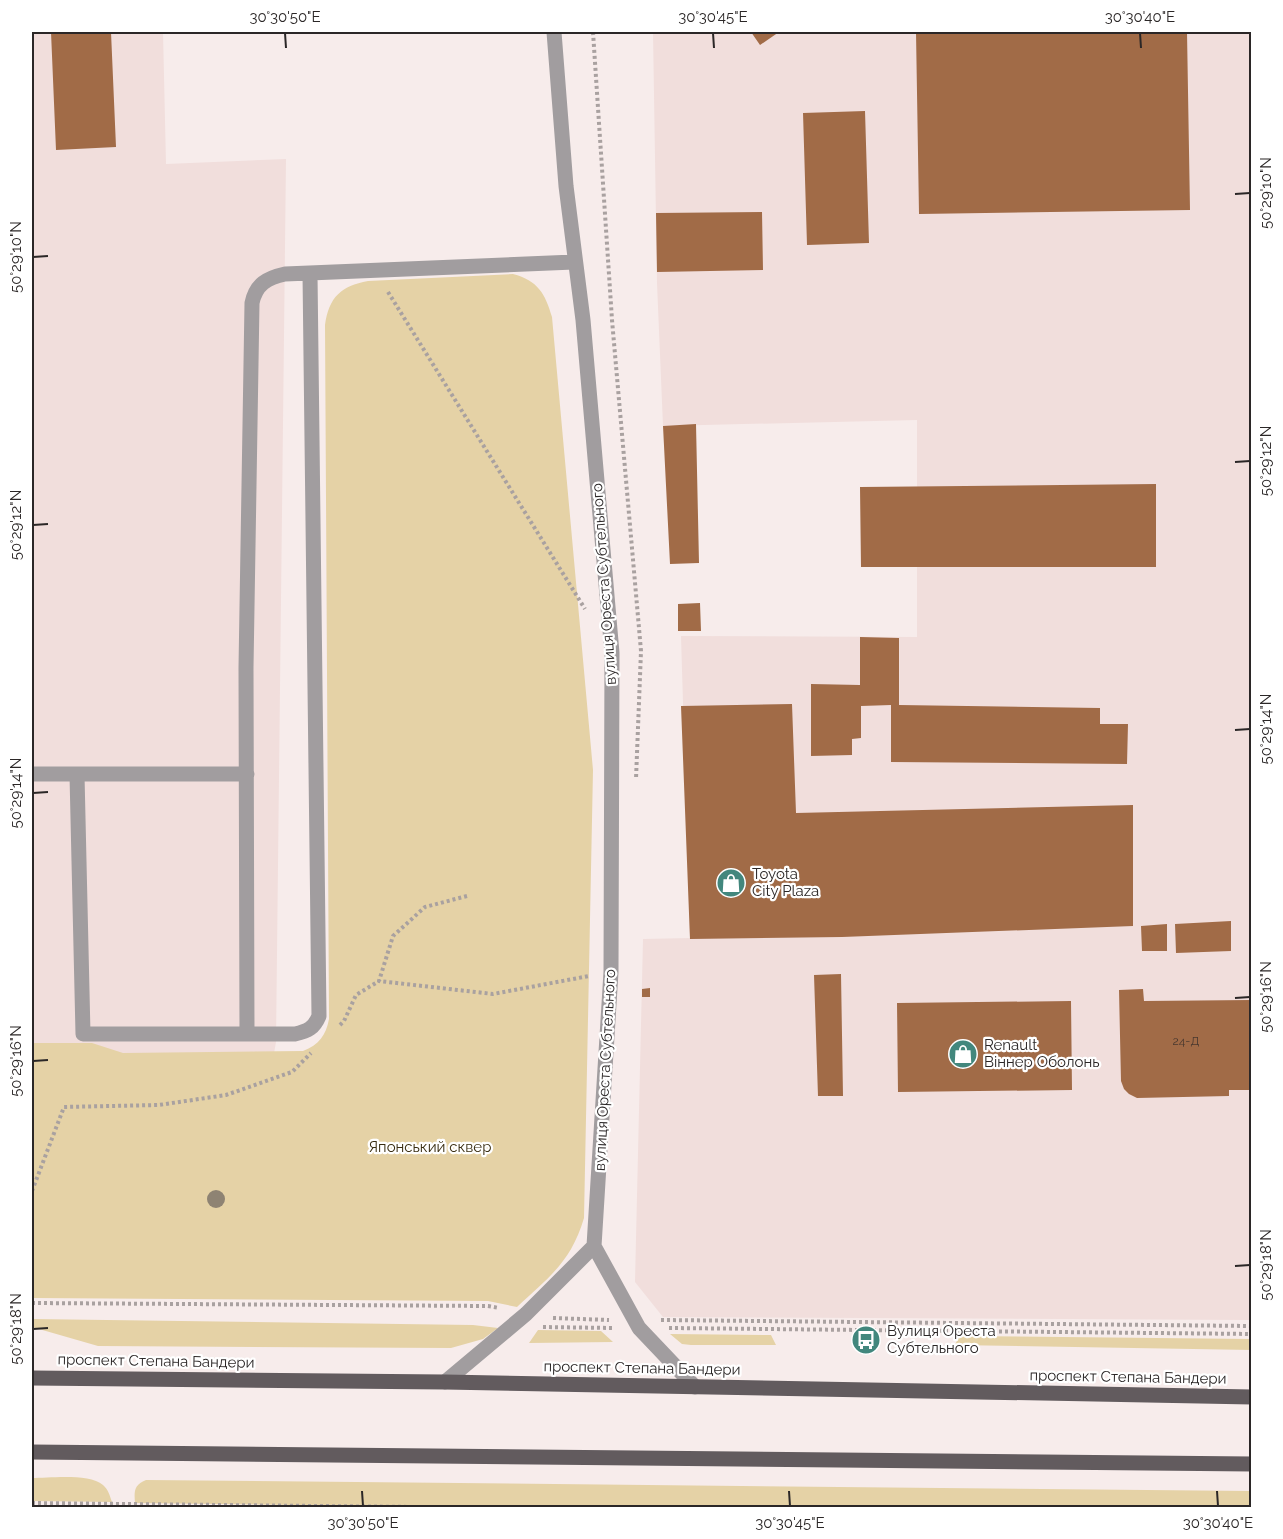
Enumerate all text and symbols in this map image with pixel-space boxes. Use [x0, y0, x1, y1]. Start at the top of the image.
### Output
text: 30°30'50"E [249, 8, 321, 26]
text: 30°30'45"E [678, 8, 748, 26]
text: 30°30'40"E [1105, 8, 1175, 26]
text: 50°29'10"N [1257, 157, 1275, 229]
text: 50°29'10"N [7, 221, 25, 293]
text: 50°29'12"N [1257, 426, 1275, 496]
street label: вулиця Ореста Субтельного [588, 482, 620, 685]
text: 50°29'12"N [7, 490, 25, 560]
text: 50°29'14"N [1257, 694, 1275, 764]
text: 50°29'14"N [7, 758, 25, 828]
place label: Toyota City Plaza [752, 865, 819, 900]
shop icon: Toyota City Plaza [715, 867, 747, 899]
text: 50°29'16"N [1257, 961, 1275, 1033]
street label: вулиця Ореста Субтельного [591, 968, 619, 1171]
text: 50°29'16"N [7, 1025, 25, 1097]
house number: 24-Д [1173, 1034, 1199, 1048]
place label: Renault Віннер Оболонь [984, 1036, 1099, 1071]
shop icon: Renault Віннер Оболонь [947, 1038, 979, 1070]
park label: Японський сквер [369, 1138, 491, 1156]
text: 50°29'18"N [1257, 1229, 1275, 1301]
text: 50°29'18"N [7, 1293, 25, 1365]
place label: Вулиця Ореста Субтельного [887, 1322, 996, 1357]
bus stop icon: Вулиця Ореста Субтельного [850, 1324, 882, 1356]
street label: проспект Степана Бандери [57, 1350, 255, 1372]
street label: проспект Степана Бандери [543, 1357, 741, 1379]
street label: проспект Степана Бандери [1029, 1366, 1227, 1388]
text: 30°30'50"E [327, 1514, 399, 1532]
text: 30°30'45"E [755, 1514, 825, 1532]
text: 30°30'40"E [1183, 1514, 1253, 1532]

